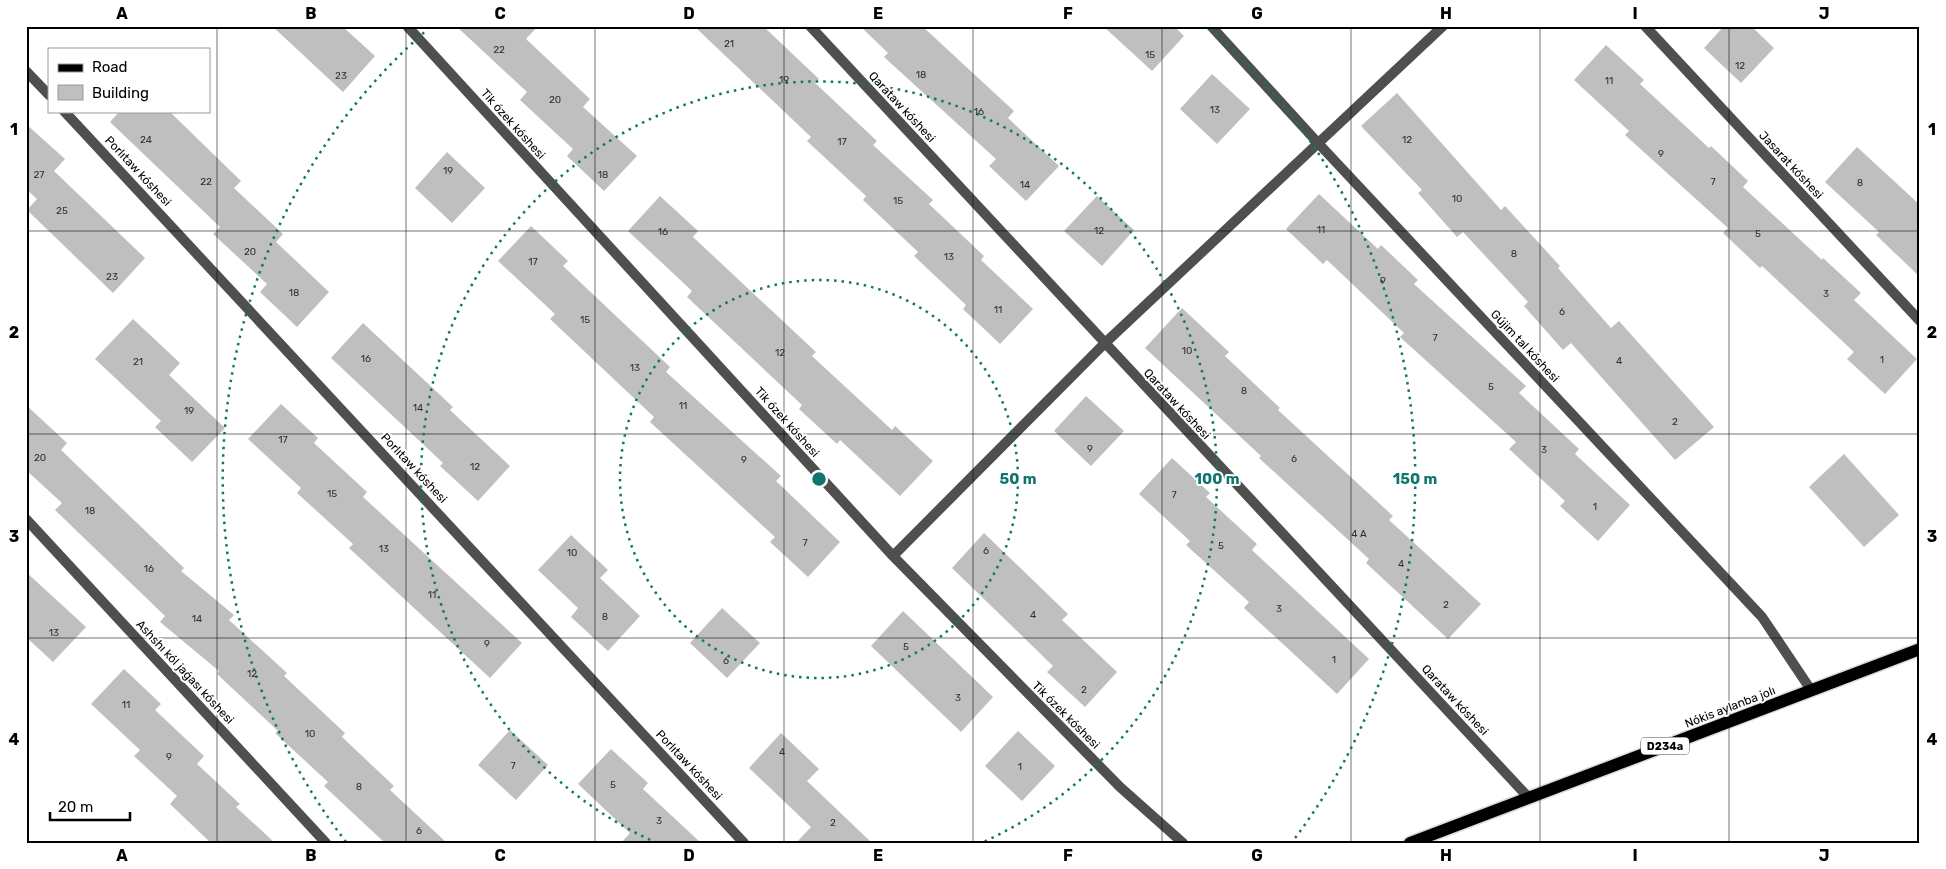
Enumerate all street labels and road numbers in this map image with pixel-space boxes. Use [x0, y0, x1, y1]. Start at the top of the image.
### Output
street label: Qarataw kóshesi [866, 69, 938, 145]
street label: Tik ózek kóshesi [478, 86, 548, 162]
street label: Jasarat kóshesi [1756, 128, 1826, 202]
street label: Porlıtaw kóshesi [102, 133, 174, 209]
street label: Gújim tal kóshesi [1488, 307, 1562, 385]
street label: Qarataw kóshesi [1141, 366, 1213, 442]
street label: Tik ózek kóshesi [752, 384, 822, 460]
street label: Porlıtaw kóshesi [378, 430, 450, 506]
street label: Ashshı kól jaǵası kóshesi [133, 617, 237, 727]
street label: Qarataw kóshesi [1419, 662, 1491, 738]
street label: Tik ózek kóshesi [1029, 678, 1103, 752]
street label: Nókis aylanba jolı [1683, 683, 1777, 731]
street label: Porlıtaw kóshesi [653, 727, 725, 803]
road number: D234a [1641, 738, 1689, 754]

